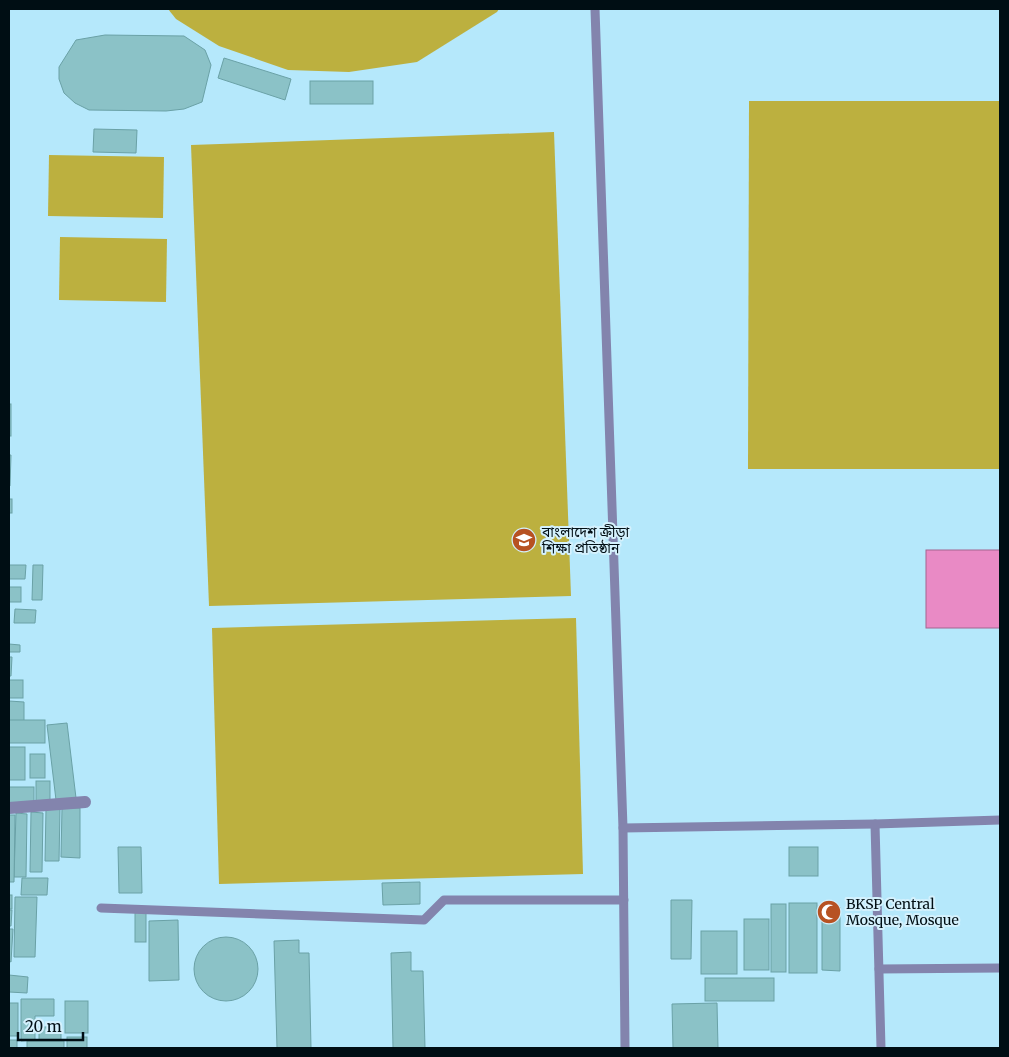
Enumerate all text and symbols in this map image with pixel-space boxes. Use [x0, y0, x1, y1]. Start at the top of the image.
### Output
place label: বাংলাদেশ ক্রীড়া শিক্ষা প্রতিষ্ঠান [541, 523, 630, 557]
school or university icon: বাংলাদেশ ক্রীড়া শিক্ষা প্রতিষ্ঠান [511, 527, 537, 553]
place label: BKSP Central Mosque, Mosque [846, 895, 959, 929]
mosque icon: BKSP Central Mosque, Mosque [816, 899, 842, 925]
scale bar [18, 1010, 82, 1042]
text: 20 m [25, 1017, 62, 1036]

